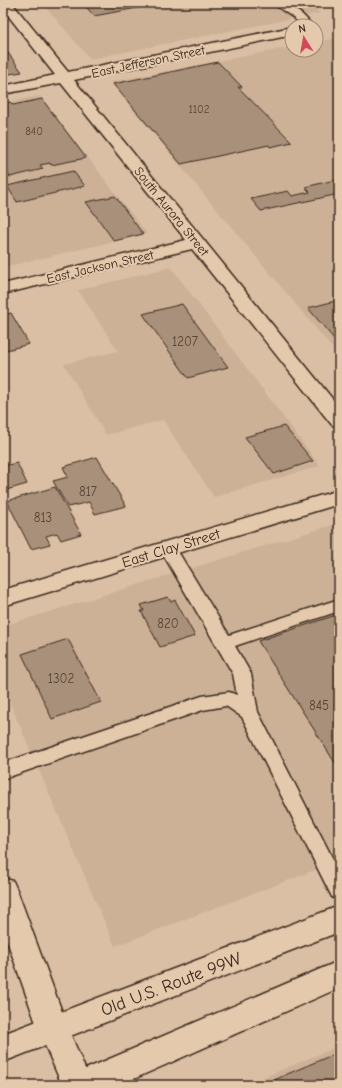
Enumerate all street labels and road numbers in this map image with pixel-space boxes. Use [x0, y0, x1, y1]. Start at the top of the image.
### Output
street label: East Jefferson Street [90, 42, 207, 81]
street label: South Aurora Street [131, 164, 213, 260]
street label: East Jackson Street [45, 247, 156, 286]
street label: East Clay Street [120, 524, 223, 571]
street label: Old U.S. Route 99W [98, 948, 245, 1021]

